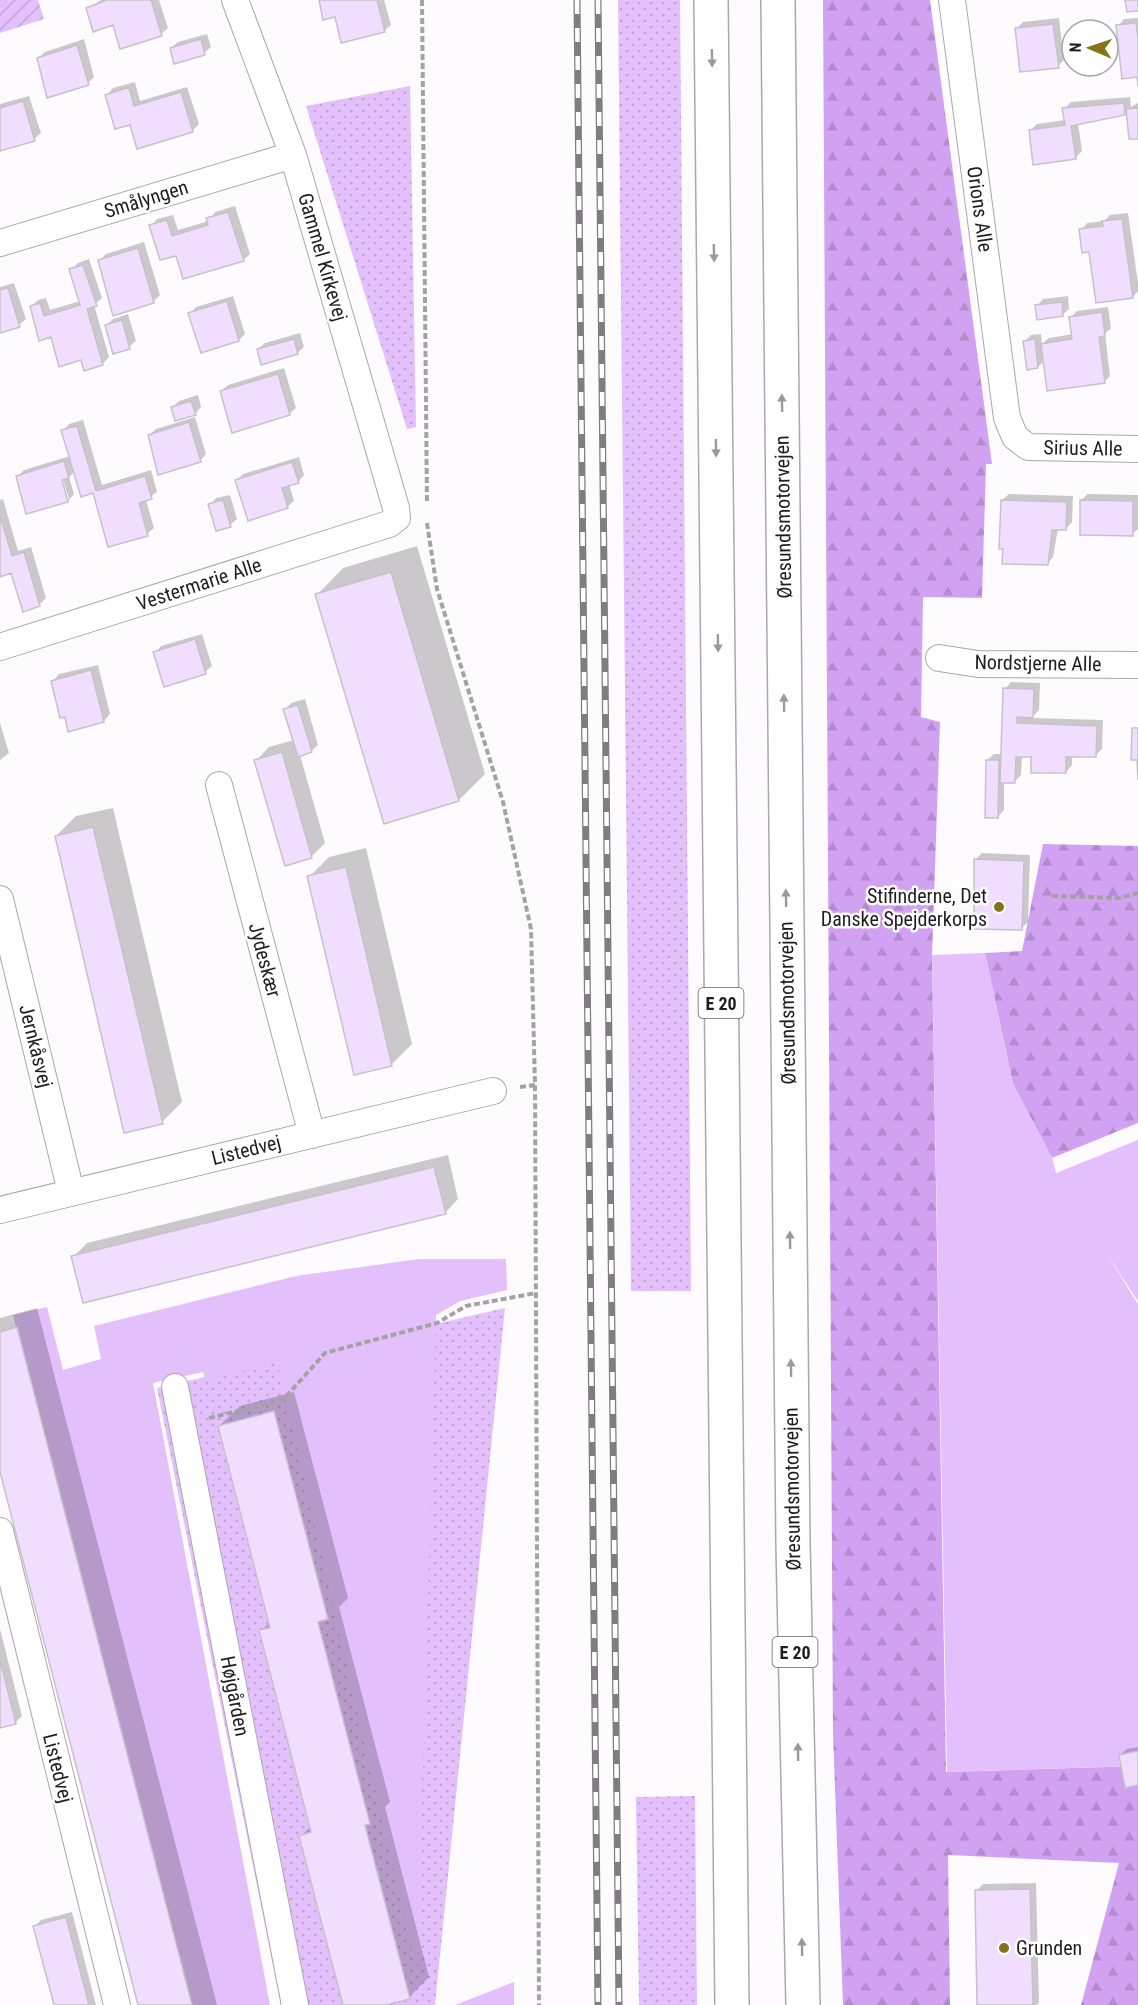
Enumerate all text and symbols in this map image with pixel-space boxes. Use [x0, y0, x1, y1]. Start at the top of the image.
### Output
north arrow [1060, 18, 1120, 78]
text: N [1066, 42, 1085, 53]
one-way arrow [707, 49, 717, 68]
street label: Orions Alle [962, 165, 998, 253]
street label: Smålyngen [101, 175, 191, 223]
street label: Gammel Kirkevej [293, 190, 353, 324]
one-way arrow [709, 244, 719, 263]
one-way arrow [777, 394, 786, 413]
street label: Øresundsmotorvejen [770, 435, 796, 599]
street label: Sirius Alle [1043, 435, 1123, 461]
one-way arrow [711, 439, 721, 458]
street label: Vestermarie Alle [133, 552, 265, 616]
one-way arrow [713, 634, 722, 653]
street label: Nordstjerne Alle [974, 650, 1102, 676]
one-way arrow [780, 694, 789, 713]
place label: Stifinderne, Det Danske Spejderkorps [821, 884, 987, 931]
one-way arrow [781, 889, 791, 908]
marker: Stifinderne, Det Danske Spejderkorps [992, 900, 1006, 914]
street label: Jydeskær [244, 920, 286, 1000]
street label: Øresundsmotorvejen [774, 921, 800, 1085]
road number: E 20 [698, 988, 744, 1018]
street label: Jernkåsvej [14, 1002, 58, 1090]
street label: Listedvej [209, 1130, 283, 1170]
one-way arrow [785, 1231, 795, 1250]
one-way arrow [786, 1358, 796, 1377]
street label: Øresundsmotorvejen [779, 1407, 805, 1571]
road number: E 20 [772, 1637, 818, 1667]
street label: Højgården [215, 1654, 255, 1738]
street label: Listedvej [38, 1731, 78, 1805]
one-way arrow [793, 1742, 802, 1761]
place label: Grunden [1016, 1936, 1082, 1960]
one-way arrow [797, 1937, 807, 1956]
marker: Grunden [997, 1941, 1011, 1955]

